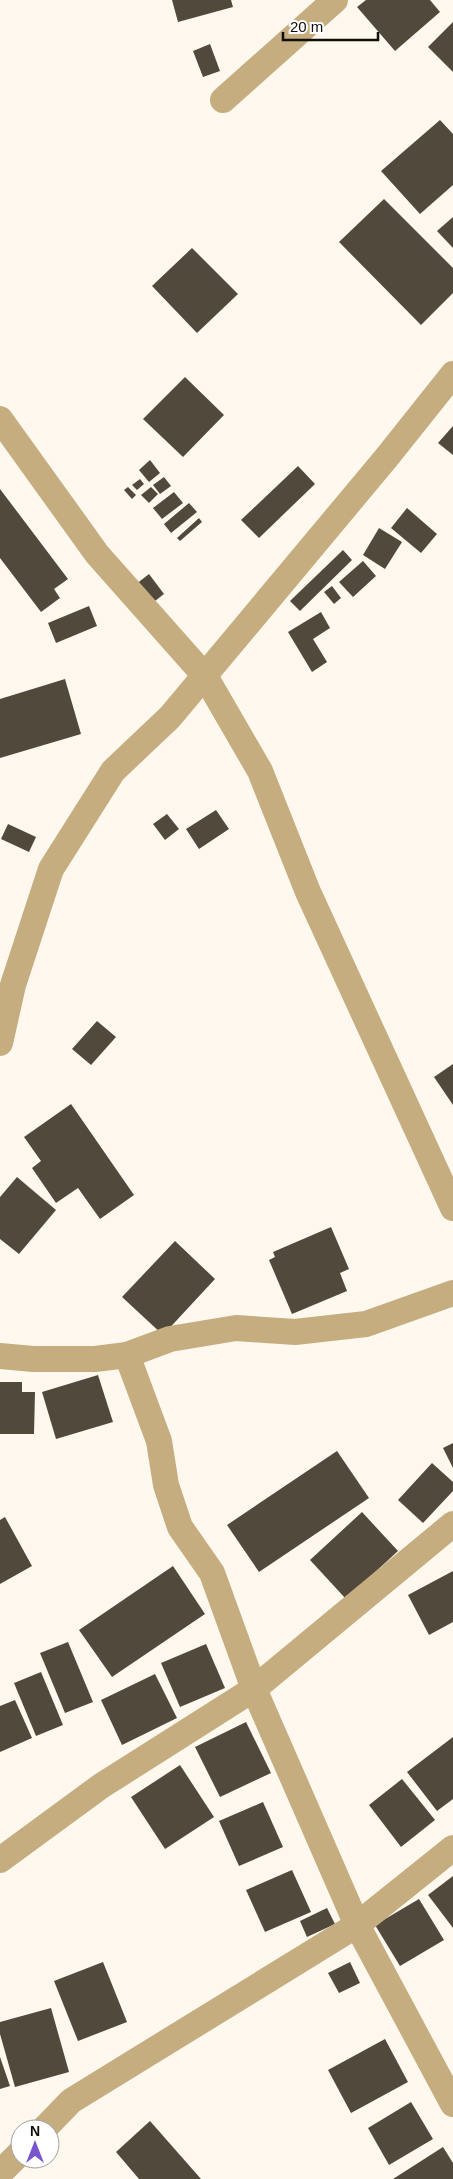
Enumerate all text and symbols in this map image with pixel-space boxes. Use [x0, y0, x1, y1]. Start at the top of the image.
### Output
scale bar [283, 10, 378, 42]
text: 20 m [290, 18, 323, 35]
north arrow [10, 2119, 60, 2169]
text: N [30, 2123, 40, 2139]

